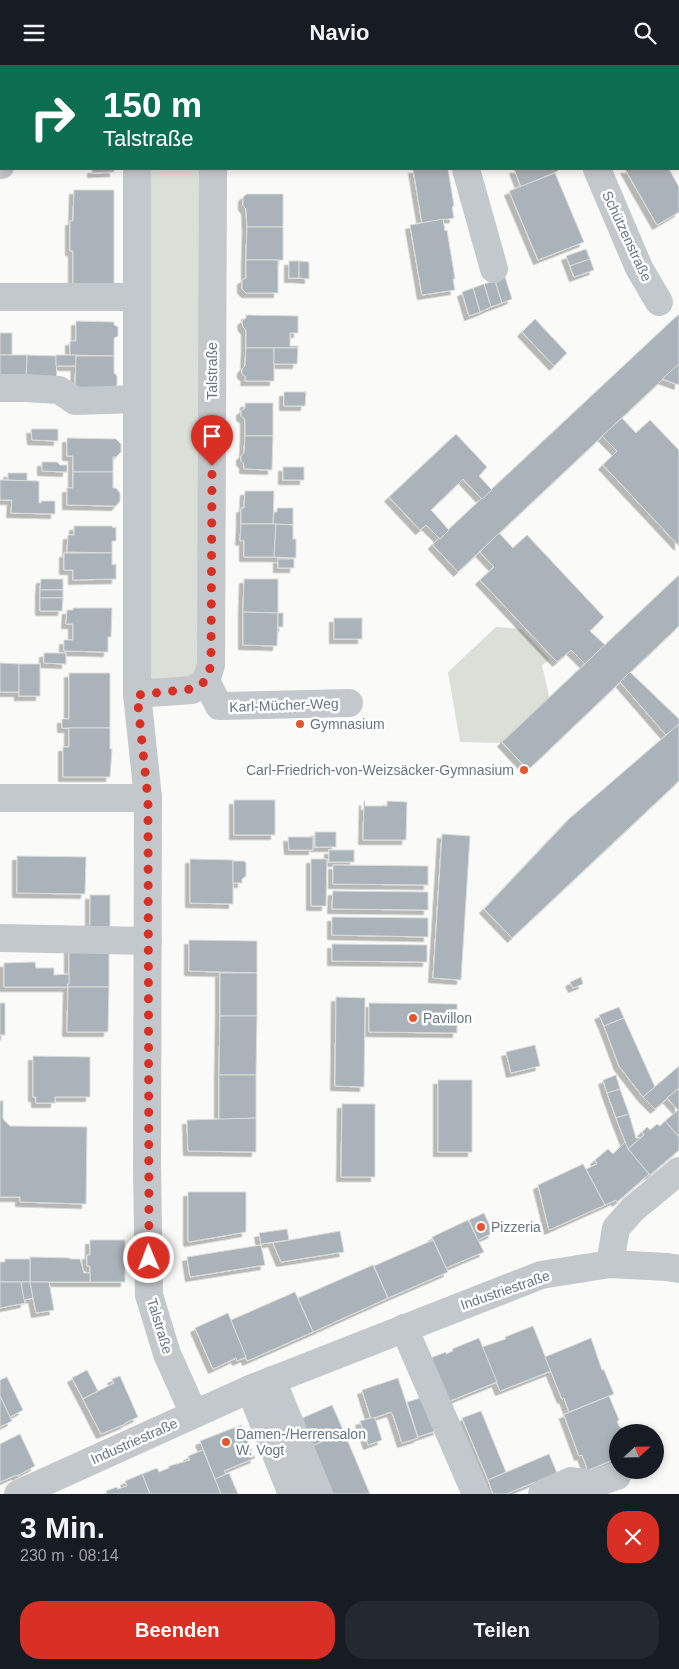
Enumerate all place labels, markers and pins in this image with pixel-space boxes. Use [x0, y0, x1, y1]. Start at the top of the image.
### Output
pin [191, 415, 233, 466]
place label: Gymnasium [310, 716, 385, 732]
marker: Gymnasium [294, 718, 306, 730]
place label: Carl-Friedrich-von-Weizsäcker-Gymnasium [246, 762, 514, 778]
marker: Carl-Friedrich-von-Weizsäcker-Gymnasium [518, 764, 530, 776]
place label: Pavillon [423, 1010, 472, 1026]
marker: Pavillon [407, 1012, 419, 1024]
place label: Pizzeria [491, 1219, 541, 1235]
marker: Pizzeria [475, 1221, 487, 1233]
place label: Damen-/Herrensalon W. Vogt [236, 1426, 366, 1458]
marker: Damen-/Herrensalon W. Vogt [220, 1436, 232, 1448]

